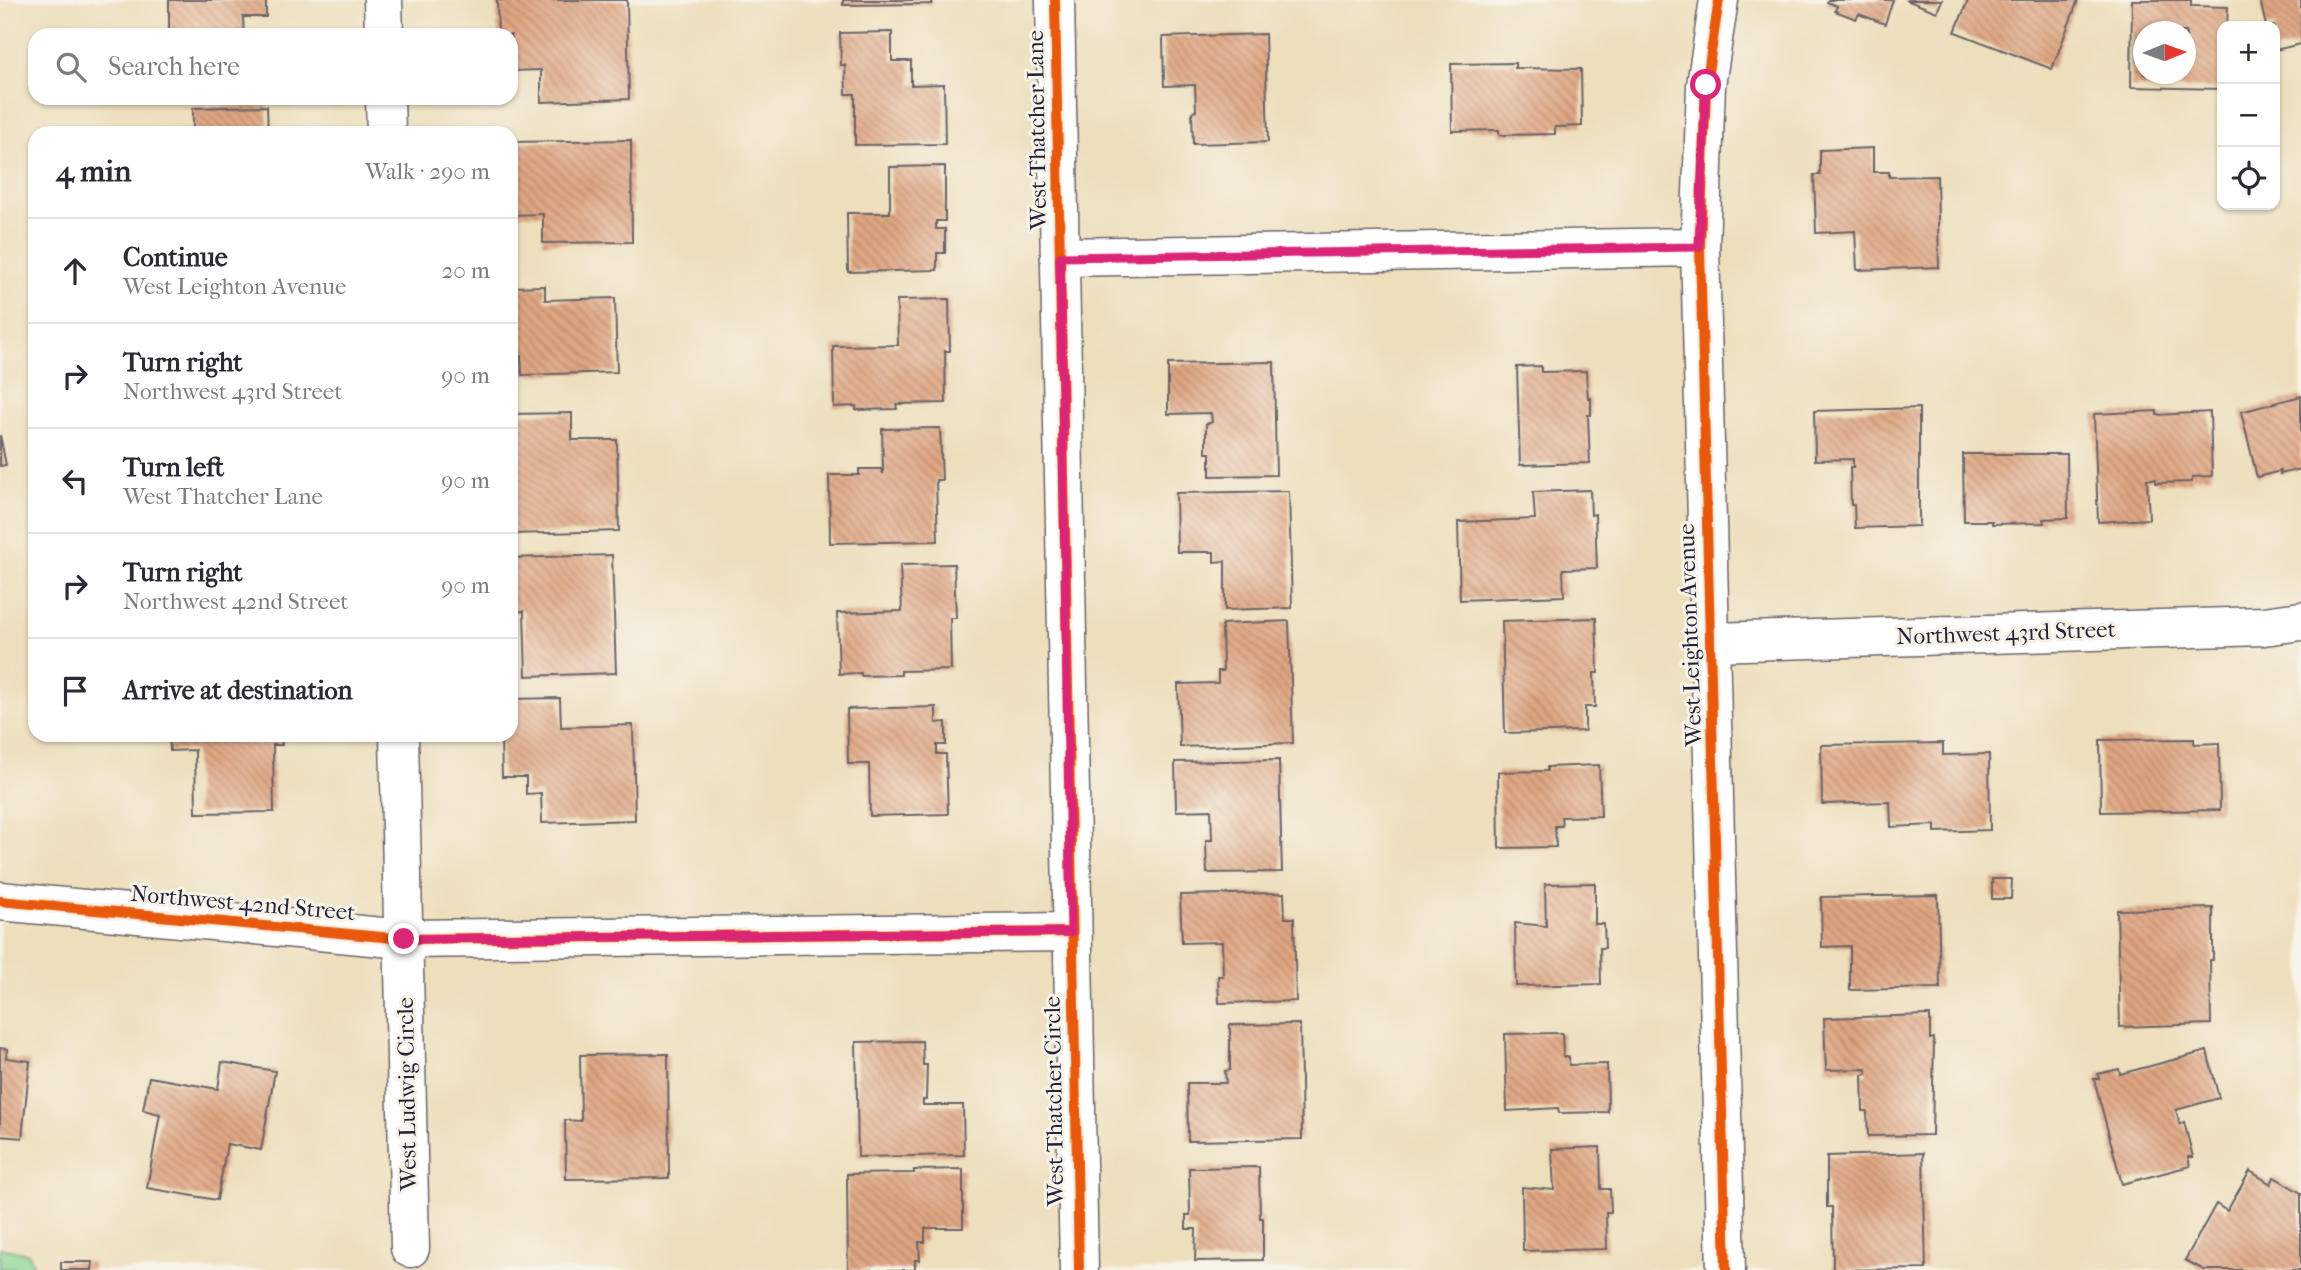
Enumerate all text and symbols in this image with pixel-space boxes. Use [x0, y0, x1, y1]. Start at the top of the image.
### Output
north arrow [2133, 21, 2196, 84]
map controls [2217, 21, 2280, 210]
button: + [2217, 21, 2280, 84]
search box [28, 28, 518, 105]
street label: West Thatcher Lane [1022, 30, 1052, 231]
icon: search [52, 48, 90, 86]
text: Search here [108, 51, 240, 82]
route start [1690, 69, 1721, 100]
button: − [2217, 84, 2280, 147]
button: locate [2217, 147, 2280, 210]
text: 4 min [56, 154, 131, 189]
text: Walk · 290 m [365, 158, 490, 185]
text: Continue [123, 242, 228, 273]
icon: ahead [56, 252, 94, 290]
text: 20 m [441, 257, 490, 284]
text: West Leighton Avenue [123, 273, 346, 300]
text: Turn right [123, 347, 243, 378]
icon: right [56, 357, 94, 395]
text: 90 m [441, 362, 490, 389]
text: Northwest 43rd Street [123, 378, 342, 405]
text: Turn left [123, 452, 224, 483]
icon: left [56, 462, 94, 500]
text: 90 m [441, 467, 490, 494]
text: West Thatcher Lane [123, 483, 323, 510]
street label: West Leighton Avenue [1673, 523, 1707, 748]
text: Turn right [123, 557, 243, 588]
icon: right [56, 567, 94, 605]
text: 90 m [441, 572, 490, 599]
text: Northwest 42nd Street [123, 588, 349, 615]
street label: Northwest 43rd Street [1896, 616, 2116, 650]
icon: arrive [56, 672, 94, 710]
text: Arrive at destination [123, 675, 353, 706]
street label: Northwest 42nd Street [129, 880, 357, 926]
route end [388, 923, 419, 954]
street label: West Thatcher Circle [1039, 996, 1069, 1207]
street label: West Ludwig Circle [392, 997, 422, 1192]

